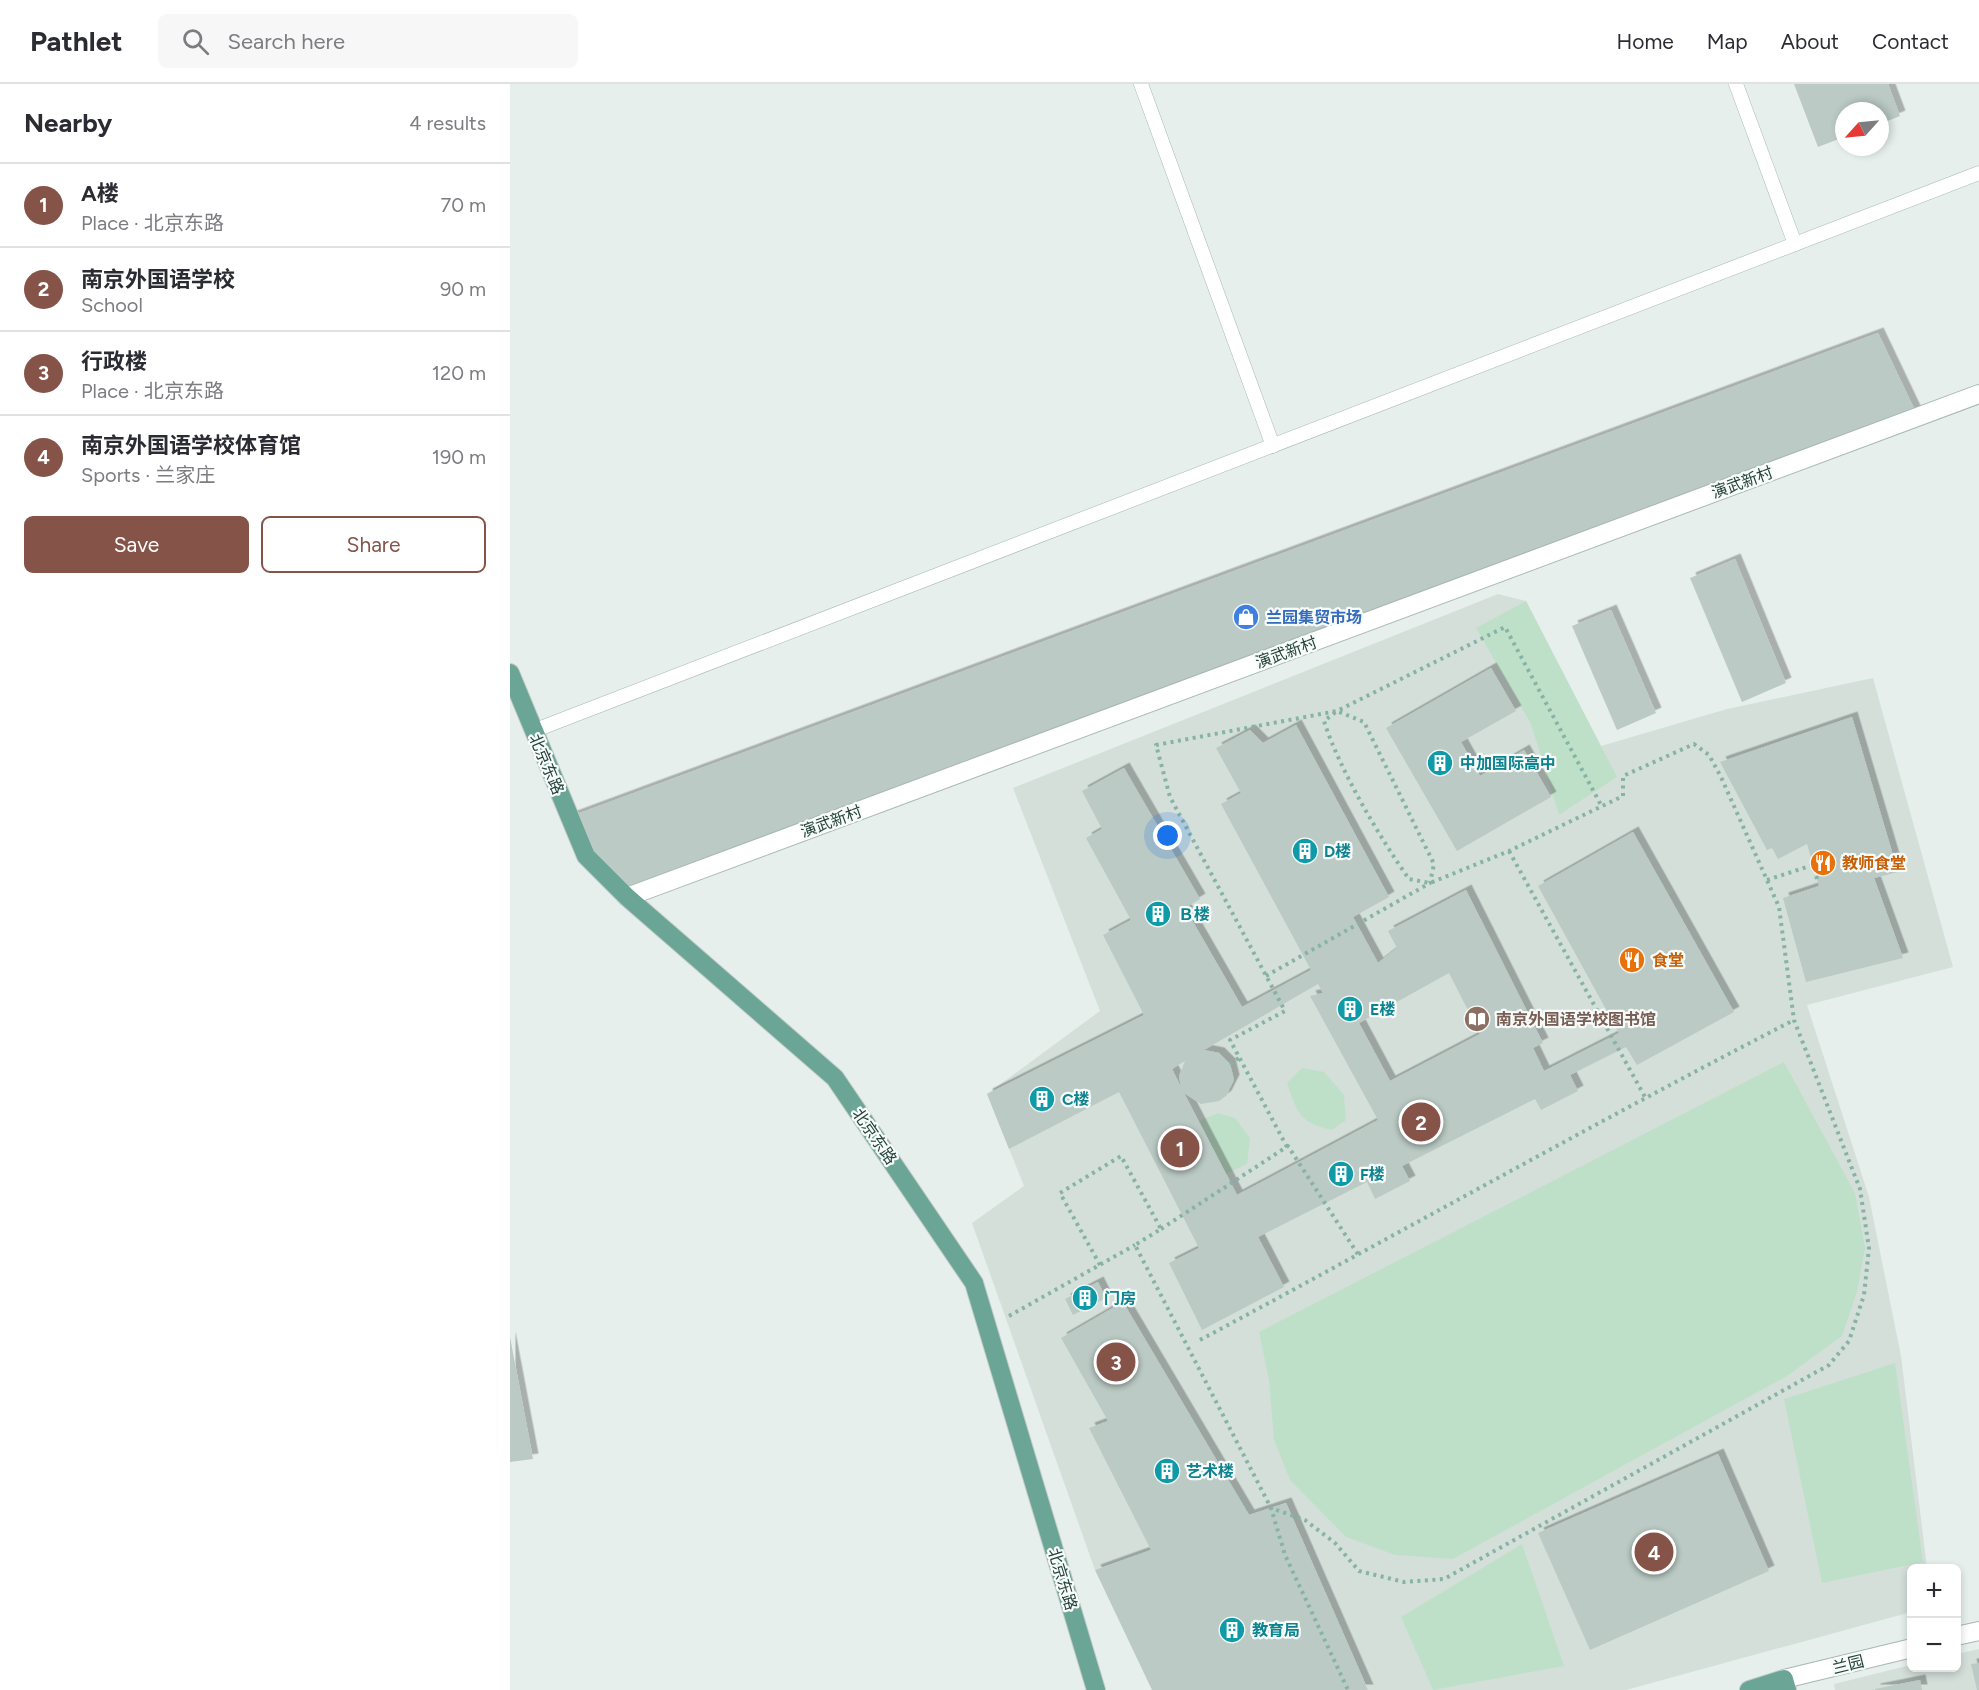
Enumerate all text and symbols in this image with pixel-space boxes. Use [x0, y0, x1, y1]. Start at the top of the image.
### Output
search box [158, 14, 578, 68]
text: Pathlet [30, 24, 122, 58]
icon: search [179, 25, 212, 58]
text: Search here [227, 28, 345, 55]
text: Home [1617, 29, 1674, 54]
text: Map [1707, 29, 1748, 54]
text: About [1781, 29, 1839, 54]
text: Contact [1872, 29, 1949, 54]
north arrow [1835, 102, 1889, 156]
text: Nearby [24, 107, 112, 139]
text: 4 results [409, 111, 486, 135]
text: A楼 [81, 180, 119, 207]
text: 1 [39, 193, 48, 217]
text: 70 m [440, 193, 486, 217]
text: Place · 北京东路 [81, 211, 224, 235]
text: 南京外国语学校 [81, 266, 235, 293]
text: 2 [38, 277, 49, 301]
text: 90 m [440, 277, 486, 301]
text: School [81, 293, 143, 317]
text: 行政楼 [81, 348, 147, 375]
text: 3 [38, 361, 49, 385]
text: 120 m [432, 361, 486, 385]
text: Place · 北京东路 [81, 379, 224, 403]
text: 南京外国语学校体育馆 [81, 432, 301, 459]
text: 4 [37, 445, 50, 469]
text: 190 m [432, 445, 486, 469]
text: Sports · 兰家庄 [81, 463, 215, 487]
street label: 演武新村 [1709, 463, 1775, 502]
button: Save [24, 516, 249, 573]
button: Share [261, 516, 486, 573]
shop icon: 兰园集贸市场 [1231, 602, 1261, 632]
place label: 兰园集贸市场 [1266, 608, 1362, 627]
street label: 演武新村 [1253, 633, 1319, 672]
street label: 北京东路 [525, 731, 568, 797]
building icon: 中加国际高中 [1425, 748, 1455, 778]
place label: 中加国际高中 [1460, 754, 1556, 773]
street label: 演武新村 [798, 802, 864, 841]
your location [1153, 821, 1182, 850]
building icon: D楼 [1290, 836, 1320, 866]
place label: D楼 [1324, 842, 1351, 861]
restaurant icon: 教师食堂 [1808, 848, 1838, 878]
place label: 教师食堂 [1842, 854, 1906, 873]
building icon: Ｂ楼 [1143, 899, 1173, 929]
place label: Ｂ楼 [1178, 905, 1210, 924]
restaurant icon: 食堂 [1617, 945, 1647, 975]
place label: 食堂 [1652, 951, 1684, 970]
building icon: E楼 [1335, 994, 1365, 1024]
place label: E楼 [1370, 1000, 1395, 1019]
library icon: 南京外国语学校图书馆 [1462, 1004, 1492, 1034]
place label: 南京外国语学校图书馆 [1496, 1010, 1656, 1029]
building icon: C楼 [1027, 1084, 1057, 1114]
place label: C楼 [1062, 1090, 1090, 1109]
pin: 2 [1402, 1100, 1440, 1144]
street label: 北京东路 [848, 1105, 901, 1168]
pin: 1 [1160, 1126, 1200, 1170]
building icon: F楼 [1326, 1159, 1356, 1189]
place label: F楼 [1360, 1165, 1385, 1184]
building icon: 门房 [1070, 1283, 1100, 1313]
place label: 门房 [1104, 1289, 1136, 1308]
pin: 3 [1096, 1340, 1136, 1384]
building icon: 艺术楼 [1152, 1456, 1182, 1486]
place label: 艺术楼 [1186, 1462, 1234, 1481]
pin: 4 [1634, 1530, 1674, 1574]
street label: 北京东路 [1044, 1546, 1081, 1613]
map controls [1907, 1564, 1961, 1672]
button: + [1907, 1564, 1961, 1618]
building icon: 教育局 [1217, 1615, 1247, 1645]
button: − [1907, 1618, 1961, 1672]
place label: 教育局 [1252, 1621, 1300, 1640]
street label: 兰园 [1830, 1651, 1866, 1678]

